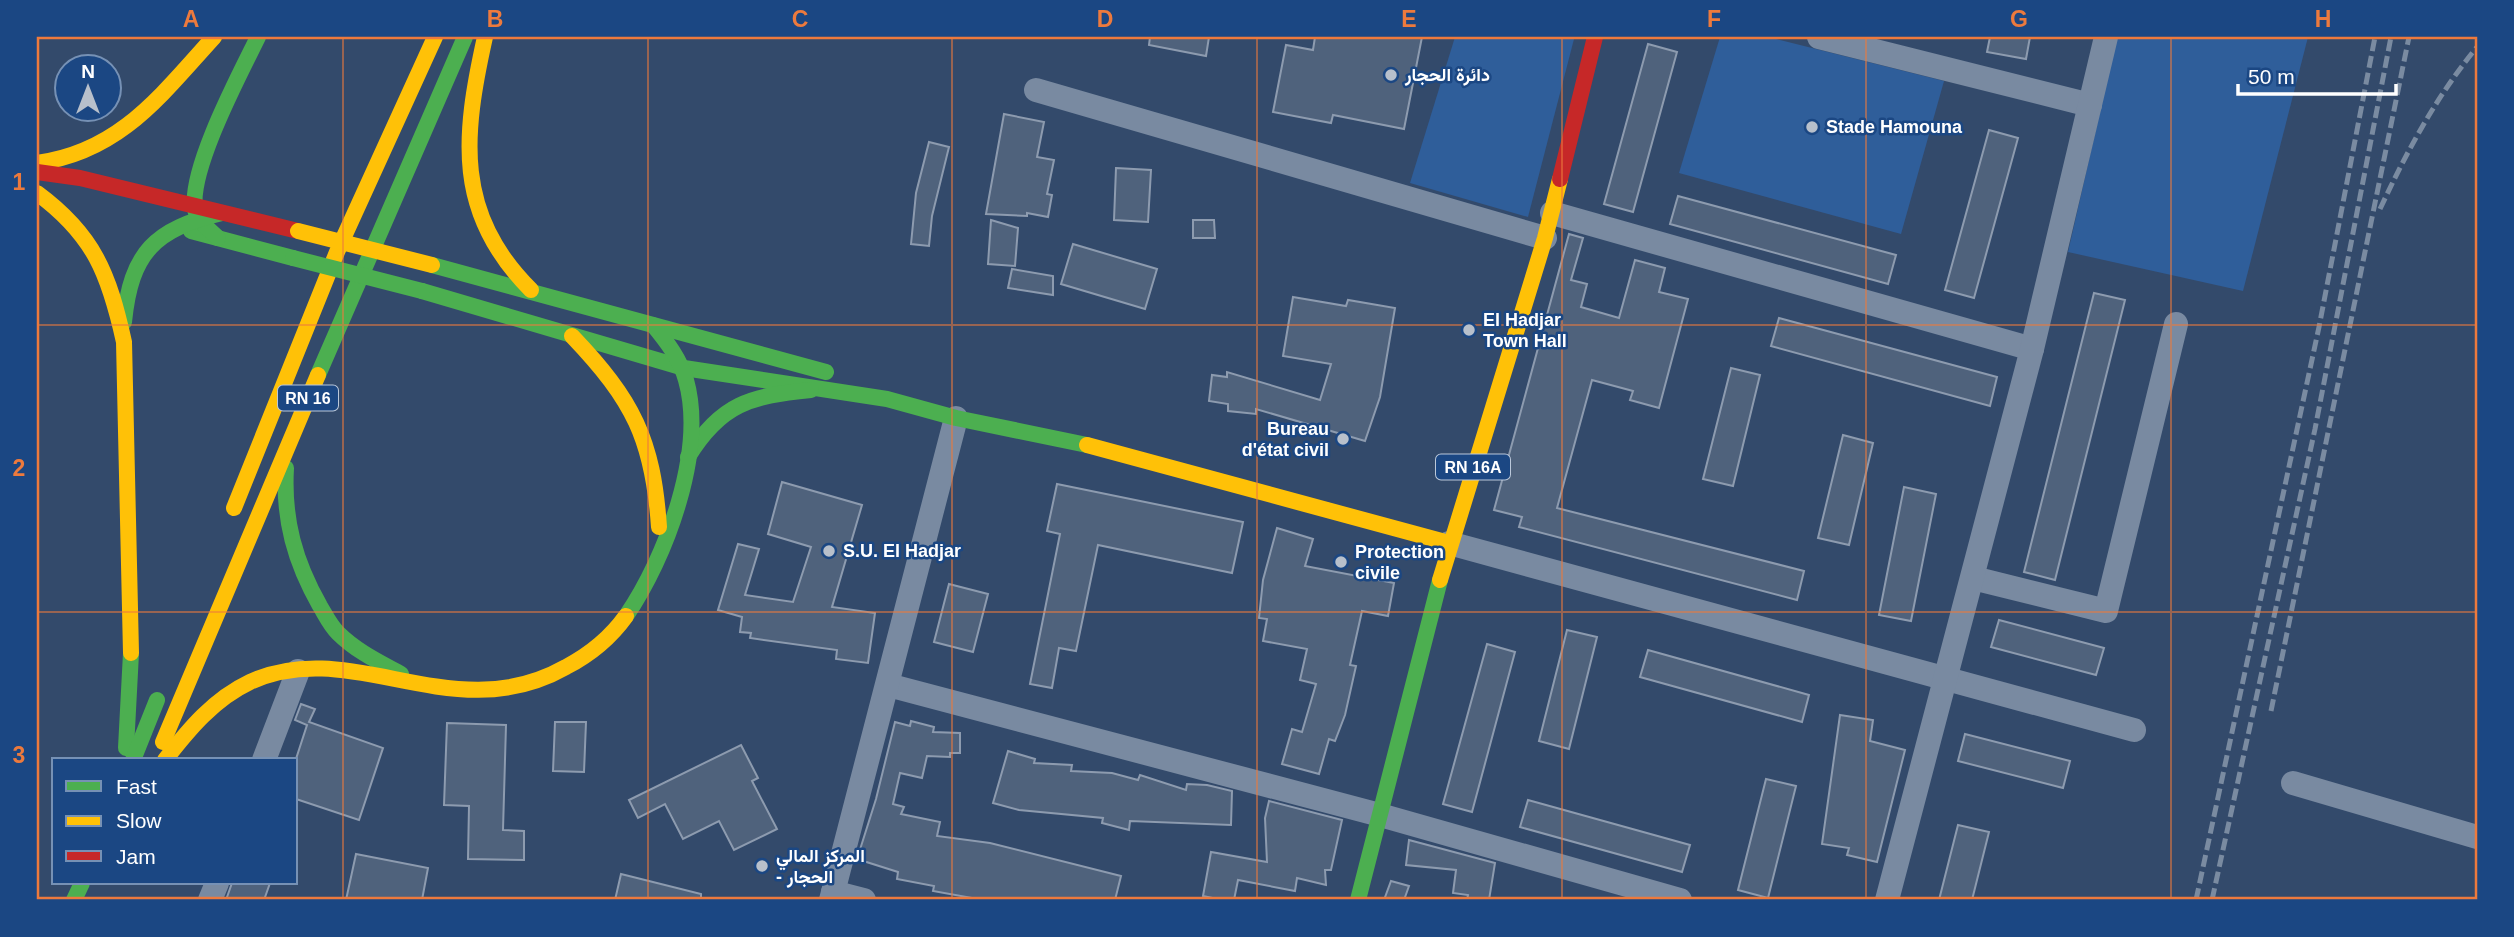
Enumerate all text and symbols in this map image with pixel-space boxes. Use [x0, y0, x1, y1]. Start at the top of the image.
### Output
text: A [183, 6, 199, 32]
text: B [487, 6, 503, 32]
text: C [792, 6, 808, 32]
text: D [1097, 6, 1113, 32]
text: E [1401, 6, 1417, 32]
text: F [1707, 6, 1721, 32]
text: G [2010, 6, 2028, 32]
text: H [2315, 6, 2331, 32]
north arrow [52, 52, 122, 122]
scale bar [2238, 52, 2395, 96]
text: N [81, 61, 95, 82]
place label: دائرة الحجار [1404, 65, 1490, 86]
text: 50 m [2248, 65, 2295, 88]
marker: دائرة الحجار [1383, 67, 1399, 83]
place label: Stade Hamouna [1826, 117, 1963, 137]
marker: Stade Hamouna [1804, 119, 1820, 135]
text: 1 [13, 169, 26, 195]
place label: El Hadjar Town Hall [1483, 310, 1567, 351]
marker: El Hadjar Town Hall [1461, 322, 1477, 338]
road number: RN 16 [278, 386, 338, 410]
place label: Bureau d'état civil [1242, 419, 1329, 460]
marker: Bureau d'état civil [1335, 431, 1351, 447]
road number: RN 16A [1436, 454, 1510, 480]
text: 2 [13, 455, 25, 481]
place label: S.U. El Hadjar [843, 541, 961, 561]
place label: Protection civile [1355, 542, 1444, 583]
marker: S.U. El Hadjar [821, 543, 837, 559]
marker: Protection civile [1333, 554, 1349, 570]
text: 3 [13, 742, 25, 768]
legend [52, 758, 298, 884]
text: Fast [116, 775, 157, 798]
text: Slow [116, 809, 162, 832]
text: Jam [116, 845, 156, 868]
place label: المركز المالي - الحجار [776, 846, 865, 888]
marker: المركز المالي - الحجار [754, 858, 770, 874]

